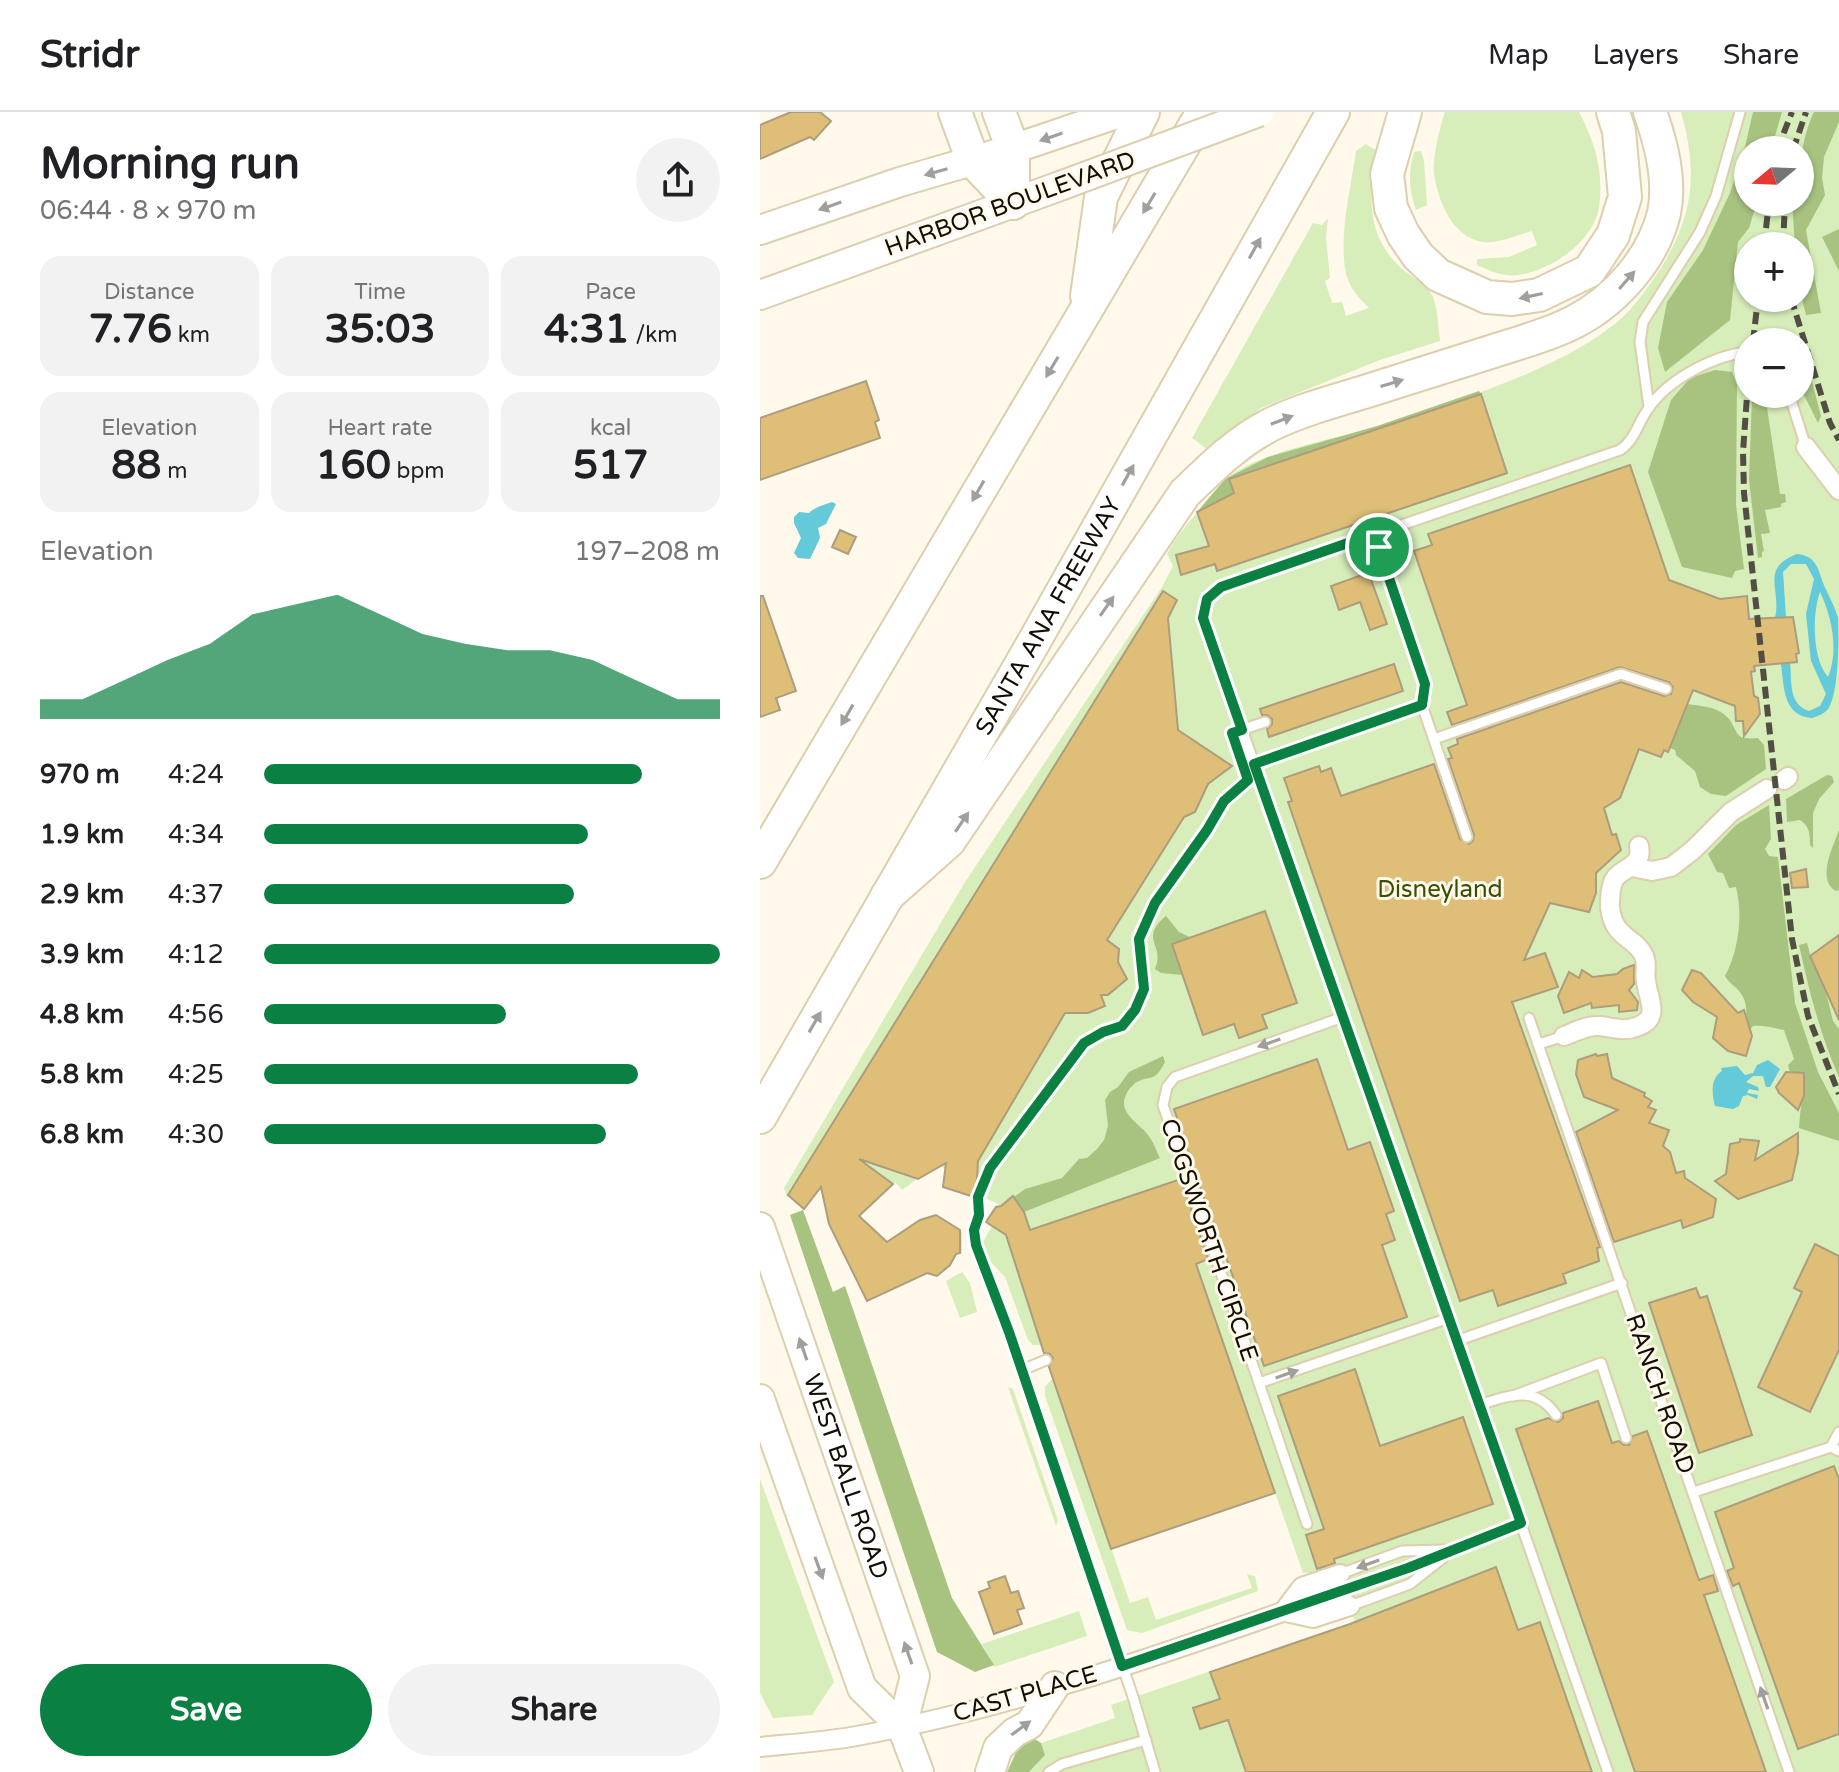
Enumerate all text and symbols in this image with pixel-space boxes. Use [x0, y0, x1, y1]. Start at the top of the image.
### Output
text: Stridr [40, 32, 140, 78]
text: Map [1488, 38, 1549, 72]
text: Layers [1593, 38, 1679, 72]
text: Share [1723, 38, 1799, 72]
one-way arrow [1039, 131, 1063, 143]
north arrow [1734, 136, 1814, 216]
map controls [1734, 136, 1814, 408]
text: Morning run [40, 138, 300, 191]
button: share [636, 138, 720, 222]
street label: HARBOR BOULEVARD [881, 145, 1139, 263]
one-way arrow [924, 166, 948, 179]
one-way arrow [1142, 192, 1156, 214]
text: 06:44 · 8 × 970 m [40, 195, 256, 226]
one-way arrow [818, 201, 842, 213]
button: + [1734, 232, 1814, 312]
one-way arrow [1248, 237, 1262, 259]
one-way arrow [1618, 271, 1635, 291]
text: Distance [104, 279, 195, 305]
text: Time [354, 279, 406, 305]
text: Pace [585, 279, 636, 305]
one-way arrow [1518, 290, 1543, 303]
text: 7.76 [89, 305, 172, 353]
text: 35:03 [325, 305, 435, 353]
text: 4:31 [544, 305, 630, 353]
text: km [172, 322, 210, 348]
text: /km [630, 322, 677, 348]
button: − [1734, 328, 1814, 408]
one-way arrow [1045, 356, 1059, 378]
one-way arrow [1380, 376, 1404, 389]
one-way arrow [1270, 413, 1294, 426]
text: Elevation [101, 415, 197, 441]
text: Heart rate [328, 415, 432, 441]
text: kcal [590, 415, 631, 441]
text: 88 [111, 441, 161, 489]
text: 160 [315, 441, 391, 489]
text: 517 [573, 441, 648, 489]
text: m [161, 458, 187, 484]
text: bpm [391, 458, 445, 484]
one-way arrow [1121, 463, 1135, 486]
one-way arrow [971, 480, 985, 502]
street label: SANTA ANA FREEWAY [969, 492, 1127, 740]
pin [1345, 513, 1413, 581]
icon: arrive [1357, 525, 1401, 569]
text: Elevation [40, 536, 154, 567]
text: 197–208 m [574, 536, 720, 567]
one-way arrow [1099, 596, 1114, 617]
one-way arrow [840, 704, 854, 726]
text: 970 m [40, 759, 120, 790]
text: 4:24 [168, 759, 224, 790]
one-way arrow [954, 811, 969, 832]
text: 1.9 km [40, 819, 124, 850]
text: 4:34 [168, 819, 224, 850]
park label: Disneyland [1377, 875, 1503, 904]
text: 2.9 km [40, 879, 124, 910]
text: 4:37 [168, 879, 224, 910]
text: 3.9 km [40, 939, 124, 970]
text: 4:12 [168, 939, 224, 970]
text: 4.8 km [40, 999, 124, 1030]
text: 4:56 [168, 999, 224, 1030]
one-way arrow [808, 1010, 822, 1033]
one-way arrow [1257, 1038, 1281, 1050]
text: 5.8 km [40, 1059, 124, 1090]
text: 4:25 [168, 1059, 224, 1090]
street label: COGSWORTH CIRCLE [1154, 1115, 1264, 1365]
text: 6.8 km [40, 1119, 124, 1150]
text: 4:30 [168, 1119, 224, 1150]
street label: RANCH ROAD [1619, 1310, 1701, 1478]
one-way arrow [796, 1337, 808, 1361]
one-way arrow [1275, 1367, 1299, 1379]
street label: WEST BALL ROAD [797, 1370, 895, 1583]
one-way arrow [813, 1556, 826, 1580]
one-way arrow [1356, 1558, 1380, 1571]
one-way arrow [901, 1640, 913, 1664]
street label: CAST PLACE [950, 1660, 1100, 1728]
button: Save [40, 1664, 372, 1756]
button: Share [388, 1664, 720, 1756]
one-way arrow [1758, 1686, 1770, 1710]
one-way arrow [1010, 1721, 1031, 1736]

